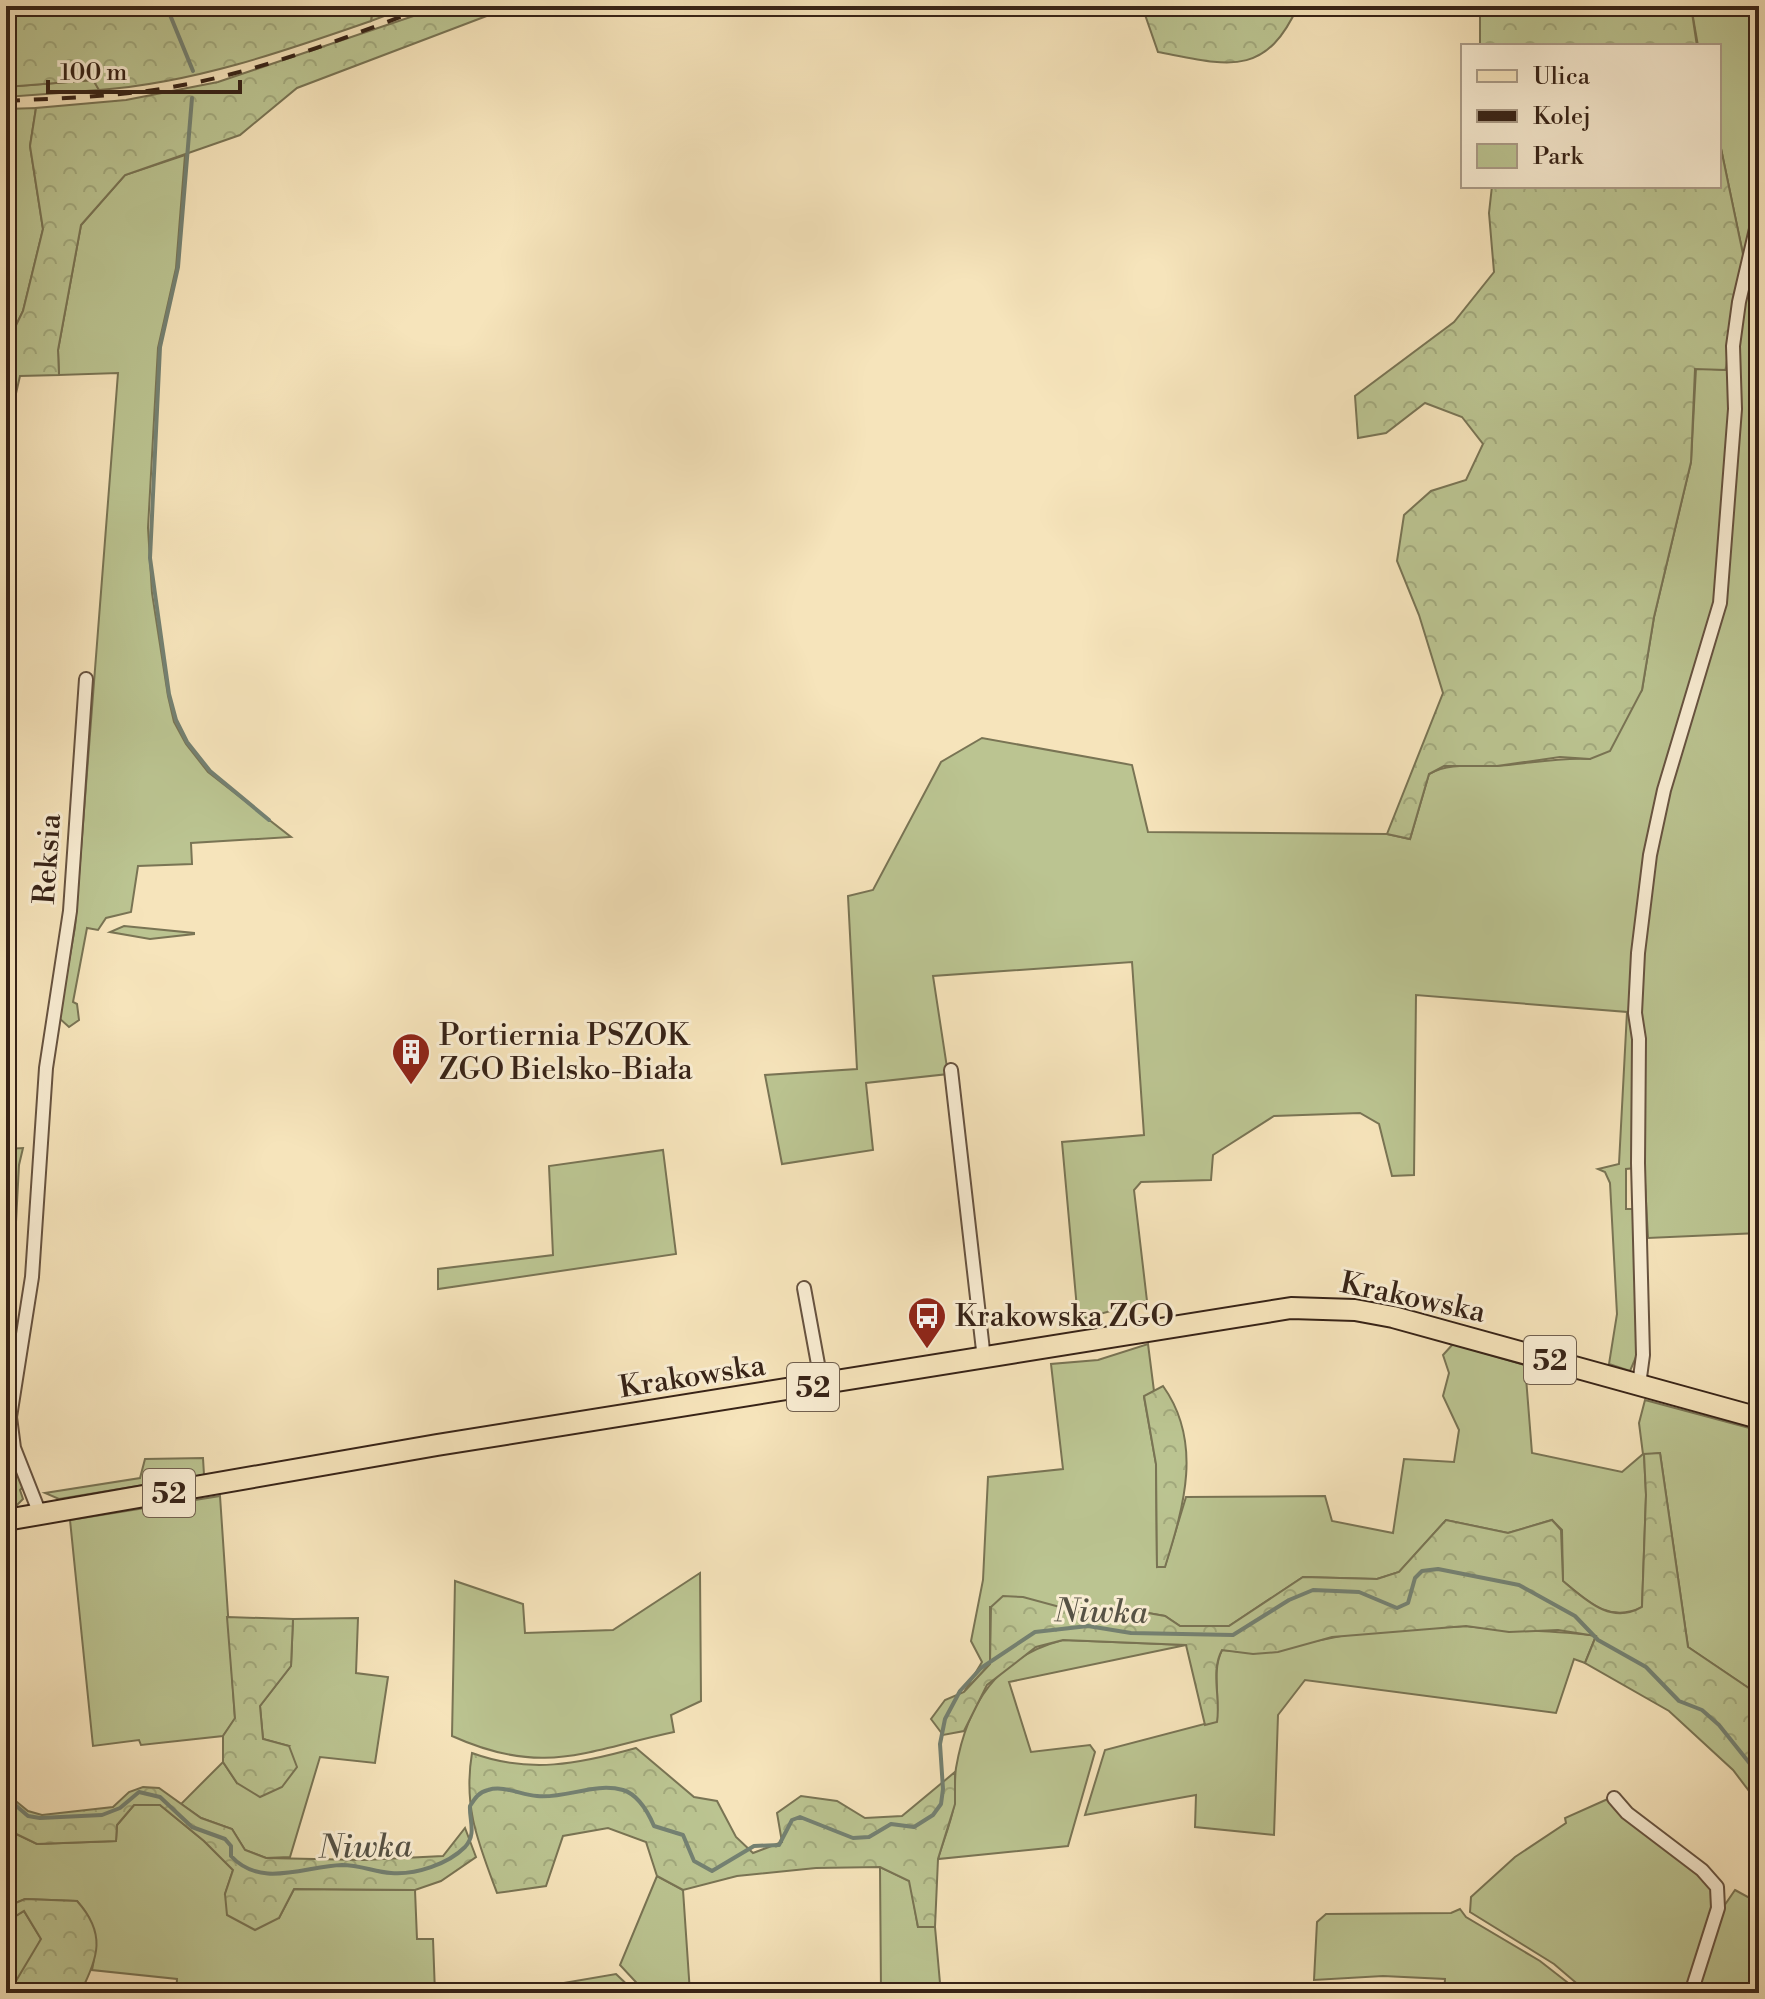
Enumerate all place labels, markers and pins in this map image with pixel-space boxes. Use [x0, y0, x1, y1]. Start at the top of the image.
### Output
place label: Portiernia PSZOK ZGO Bielsko-Biała [439, 1017, 693, 1089]
building icon: Portiernia PSZOK ZGO Bielsko-Biała [390, 1031, 432, 1086]
bus stop icon: Krakowska ZGO [906, 1295, 948, 1350]
place label: Krakowska ZGO [955, 1298, 1174, 1336]

